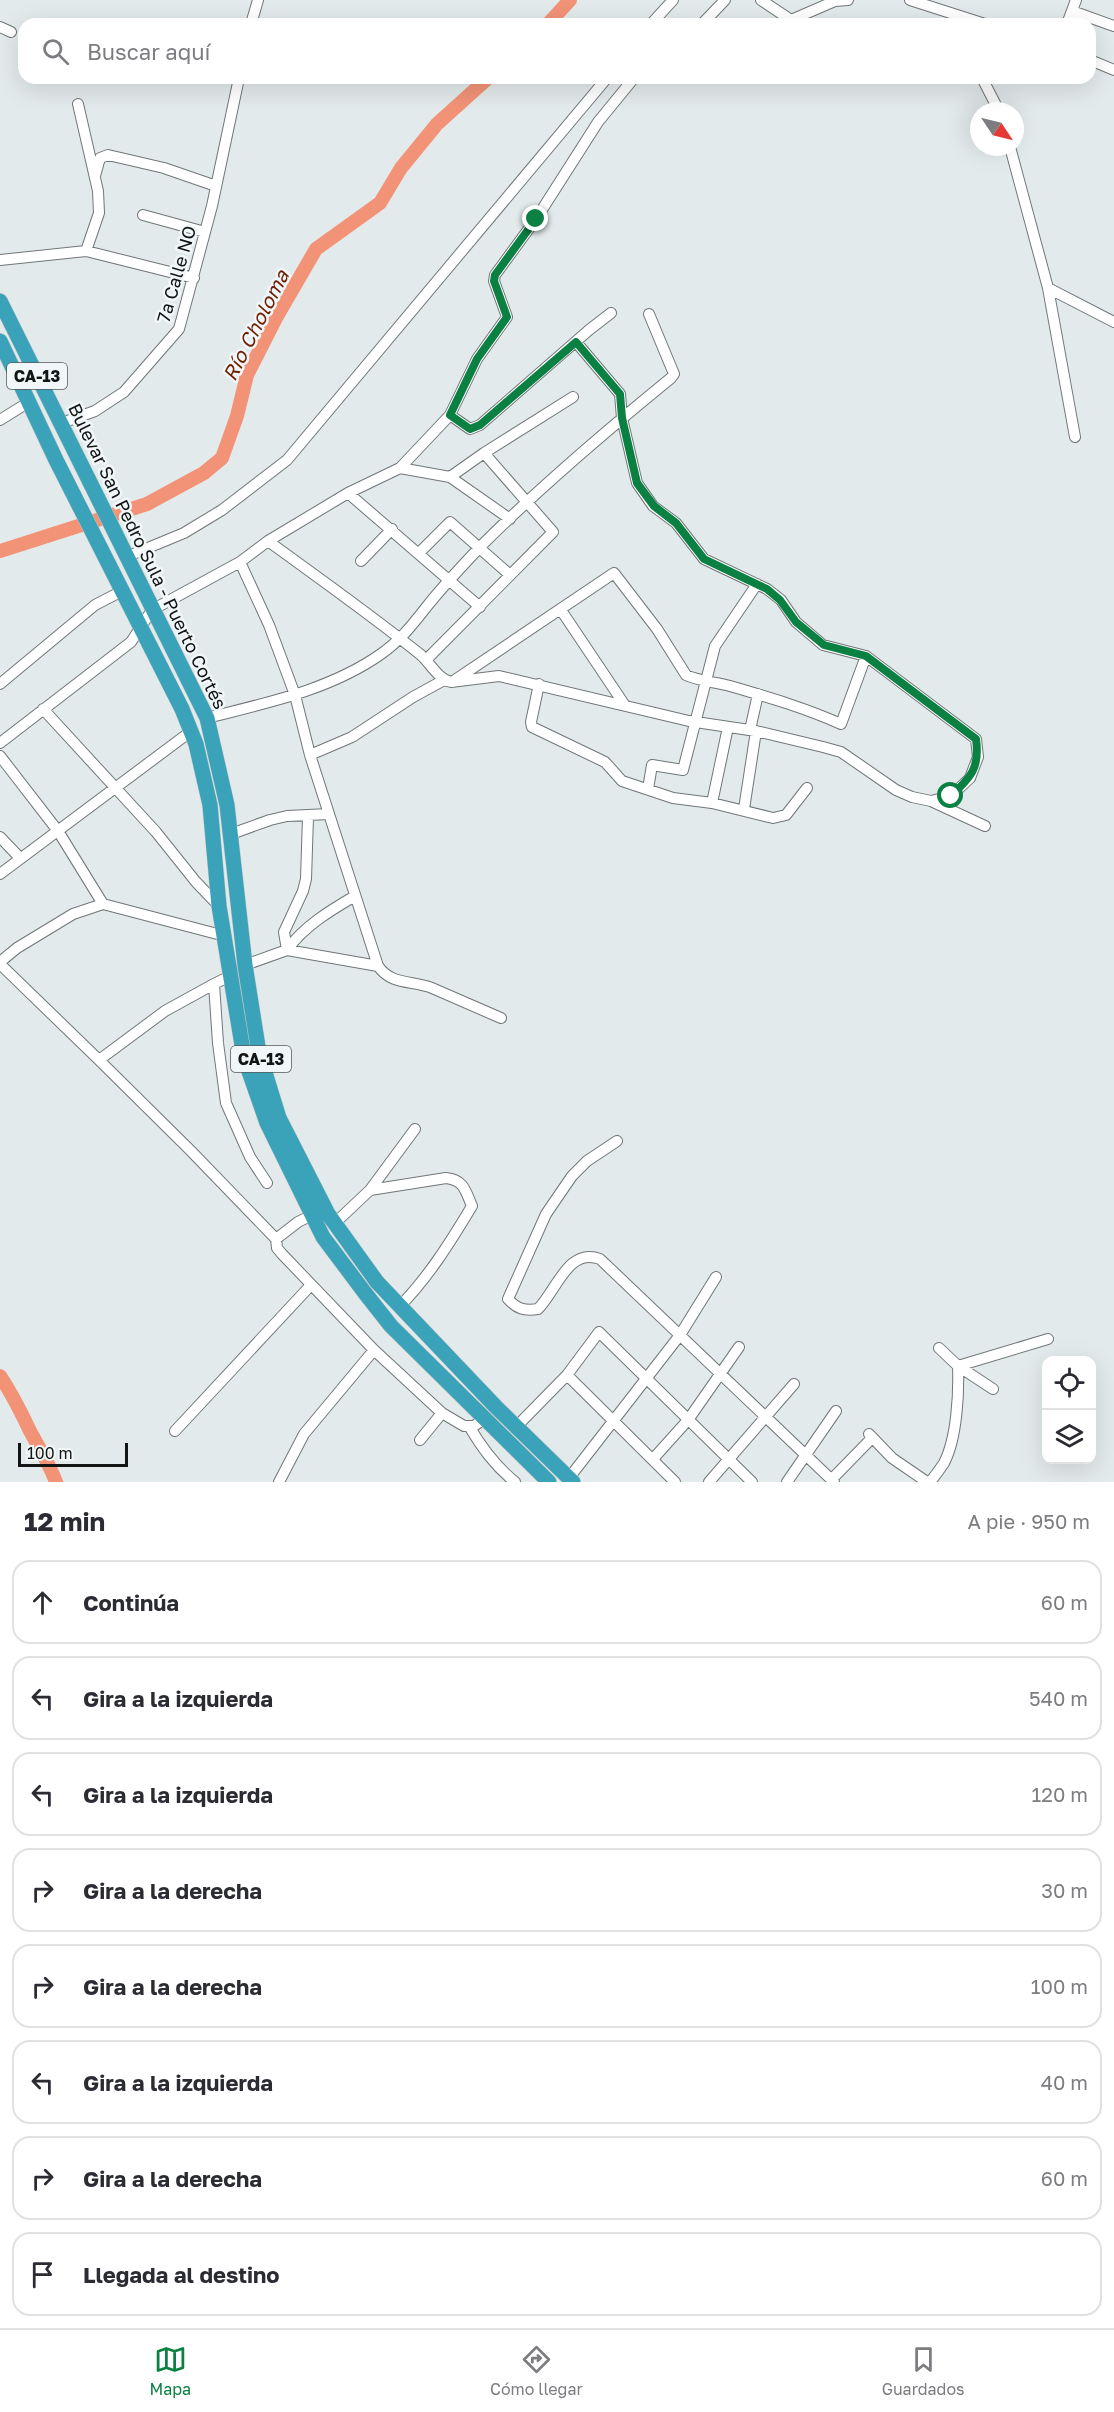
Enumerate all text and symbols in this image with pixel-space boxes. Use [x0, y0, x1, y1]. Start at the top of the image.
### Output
search box [18, 18, 1096, 84]
icon: search [39, 35, 72, 68]
text: Buscar aquí [87, 38, 210, 65]
north arrow [970, 102, 1024, 156]
route end [522, 205, 548, 231]
street label: 7a Calle NO [152, 223, 200, 325]
water label: Río Choloma [217, 265, 293, 384]
road number: CA-13 [7, 363, 67, 389]
street label: Bulevar San Pedro Sula - Puerto Cortés [64, 400, 232, 712]
route start [937, 782, 963, 808]
road number: CA-13 [231, 1046, 291, 1072]
map controls [1042, 1356, 1096, 1464]
button: locate [1042, 1356, 1096, 1410]
button: layers [1042, 1410, 1096, 1464]
scale bar [18, 1440, 128, 1468]
text: 100 m [27, 1443, 73, 1463]
text: 12 min [24, 1506, 105, 1537]
text: A pie · 950 m [968, 1509, 1090, 1533]
icon: ahead [26, 1586, 59, 1619]
text: Continúa [83, 1589, 179, 1616]
text: 60 m [1041, 1590, 1088, 1614]
icon: left [26, 1682, 59, 1715]
text: Gira a la izquierda [83, 1685, 273, 1712]
text: 540 m [1029, 1686, 1088, 1710]
icon: left [26, 1778, 59, 1811]
text: Gira a la izquierda [83, 1781, 273, 1808]
text: 120 m [1032, 1782, 1088, 1806]
icon: right [26, 1874, 59, 1907]
text: Gira a la derecha [83, 1877, 262, 1904]
text: 30 m [1041, 1878, 1088, 1902]
icon: right [26, 1970, 59, 2003]
text: Gira a la derecha [83, 1973, 262, 2000]
text: 100 m [1031, 1974, 1088, 1998]
icon: left [26, 2066, 59, 2099]
text: Gira a la izquierda [83, 2069, 273, 2096]
text: 40 m [1041, 2070, 1088, 2094]
icon: right [26, 2162, 59, 2195]
text: Gira a la derecha [83, 2165, 262, 2192]
text: 60 m [1041, 2166, 1088, 2190]
icon: arrive [26, 2258, 59, 2291]
text: Llegada al destino [83, 2261, 280, 2288]
tab: Mapa [149, 2343, 191, 2399]
tab: Cómo llegar [490, 2343, 583, 2399]
tab: Guardados [882, 2343, 965, 2399]

